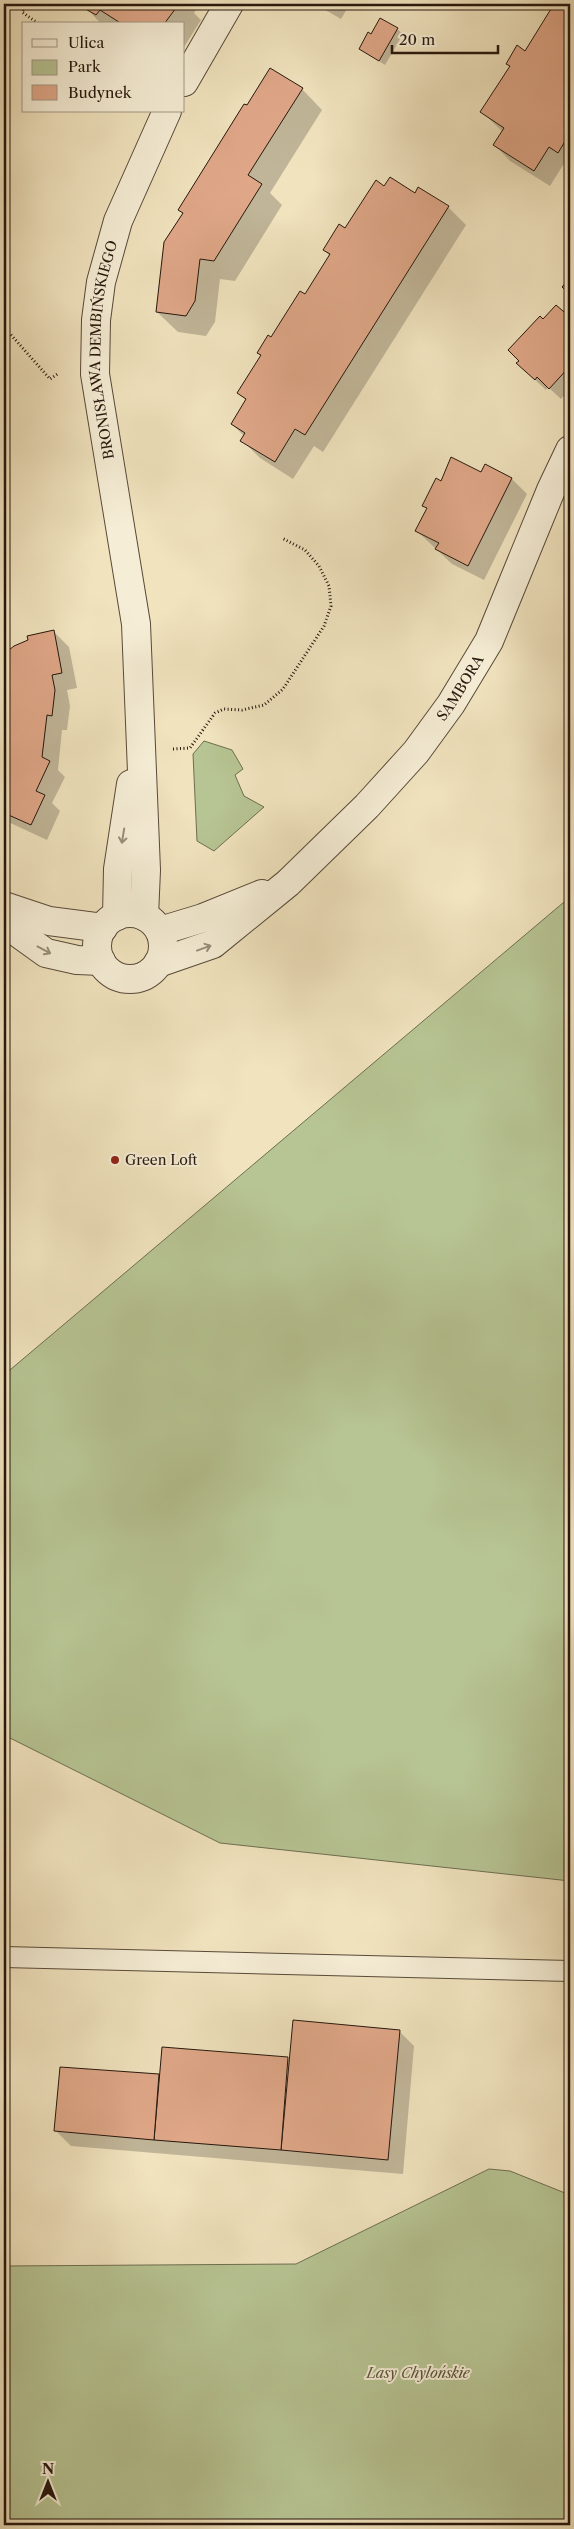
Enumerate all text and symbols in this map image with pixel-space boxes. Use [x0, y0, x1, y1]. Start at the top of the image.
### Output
legend [22, 22, 185, 112]
scale bar [392, 22, 498, 54]
text: 20 m [399, 30, 435, 49]
text: Ulica [68, 33, 104, 52]
text: Park [68, 57, 102, 76]
text: Budynek [68, 83, 133, 102]
street label: BRONISŁAWA DEMBIŃSKIEGO [85, 238, 121, 461]
street label: SAMBORA [433, 651, 488, 724]
one-way arrow [118, 827, 128, 843]
one-way arrow [196, 943, 212, 952]
one-way arrow [36, 946, 51, 955]
place label: Green Loft [125, 1151, 198, 1169]
marker: Green Loft [109, 1154, 121, 1166]
park label: Lasy Chylońskie [366, 2364, 471, 2382]
north arrow [22, 2456, 72, 2506]
text: N [42, 2460, 54, 2478]

